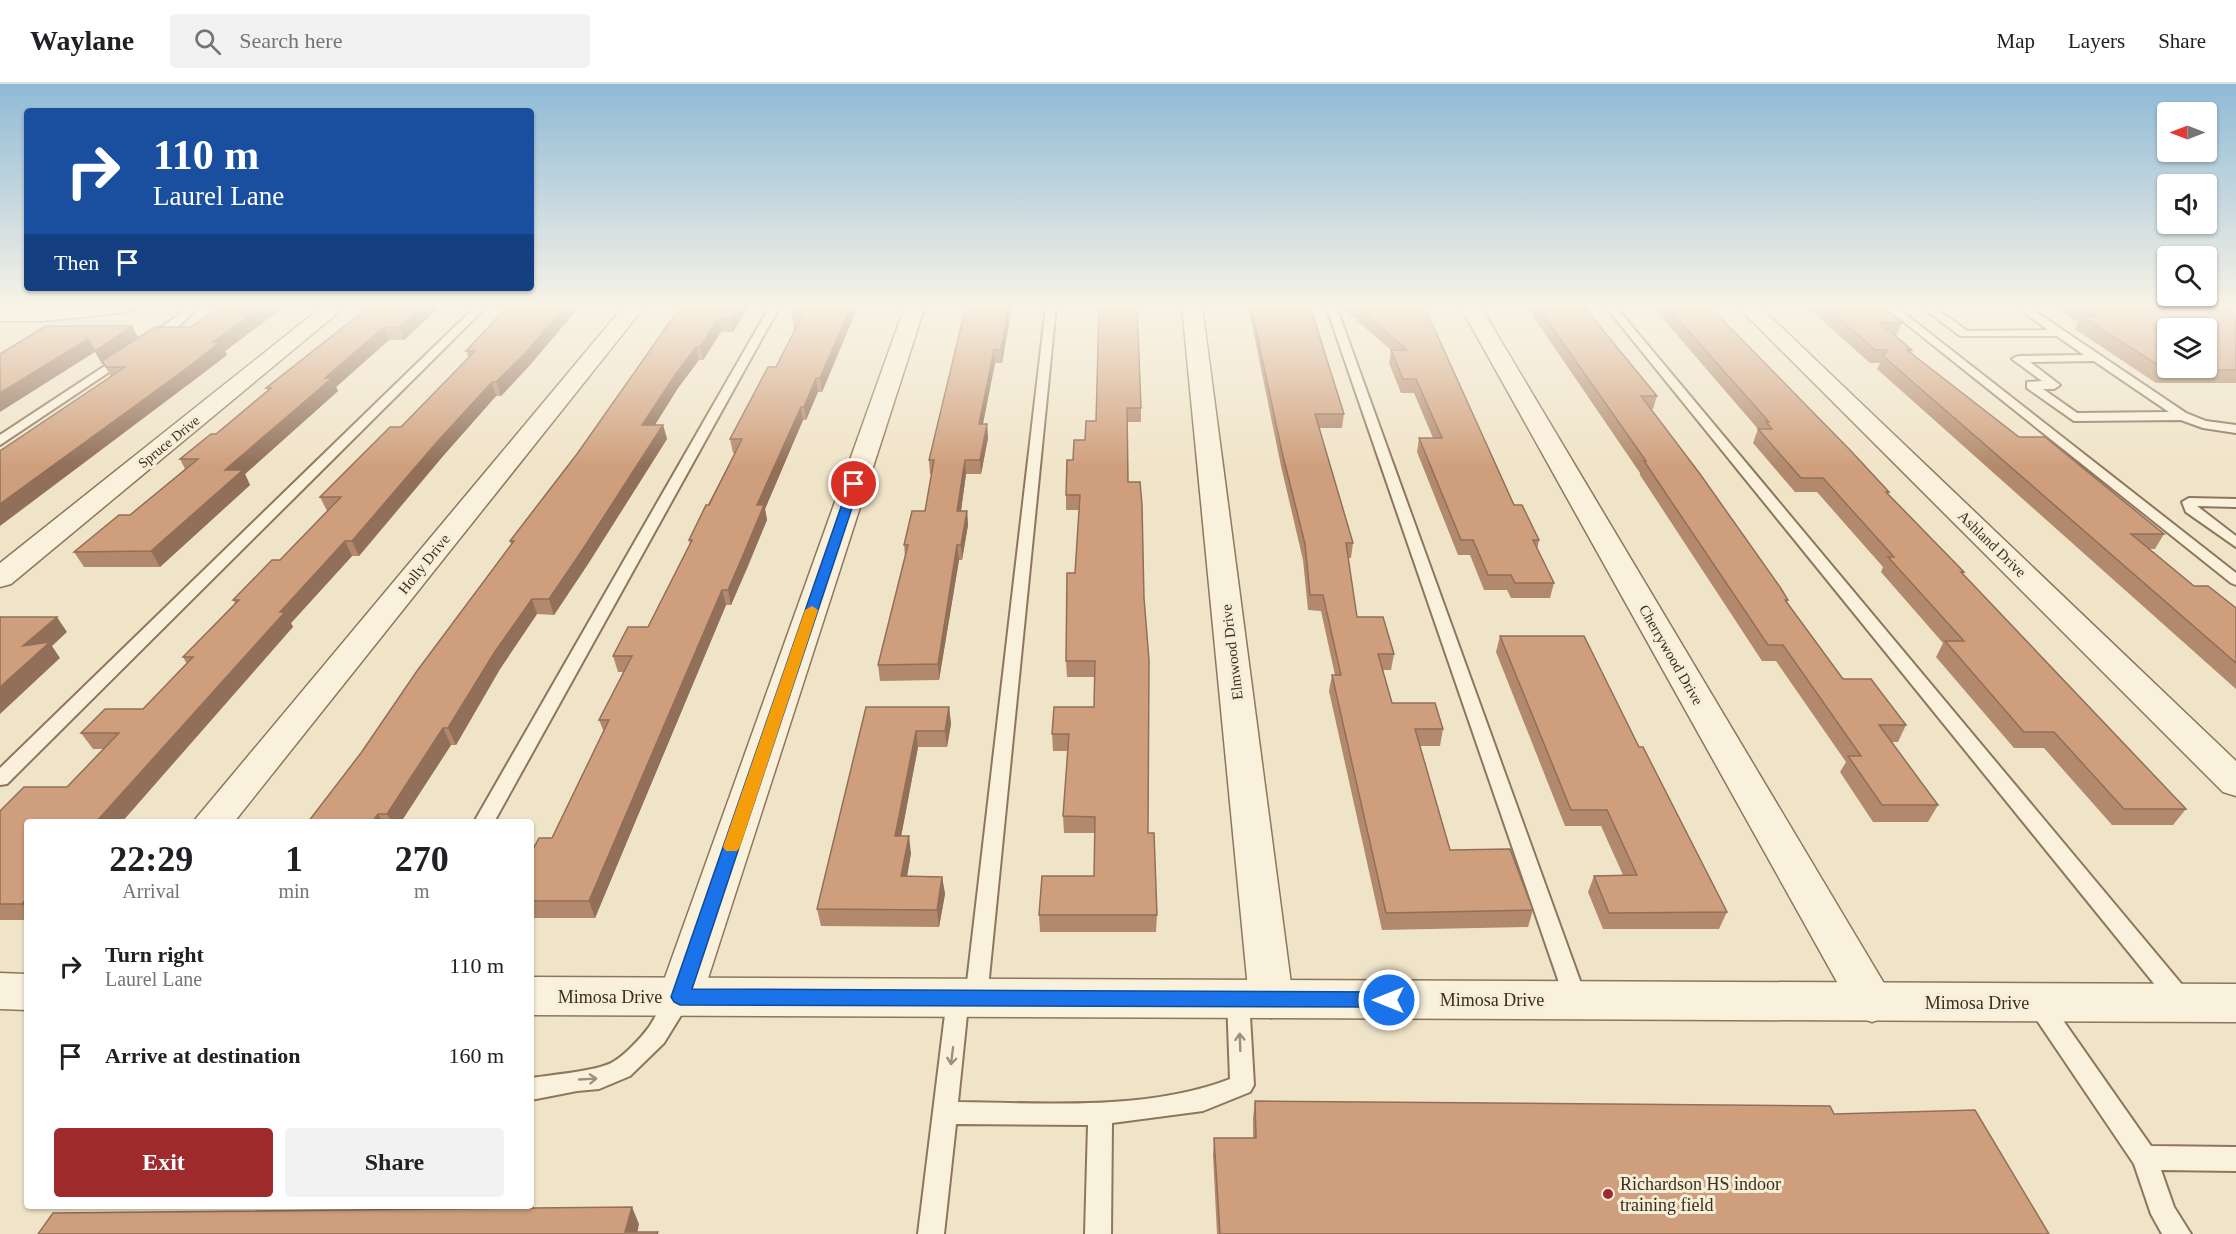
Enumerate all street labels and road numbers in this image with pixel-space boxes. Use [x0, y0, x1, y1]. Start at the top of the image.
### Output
street label: Spruce Drive [135, 413, 203, 471]
street label: Ashland Drive [1955, 508, 2029, 581]
street label: Holly Drive [395, 531, 453, 597]
street label: Cherrywood Drive [1636, 602, 1706, 708]
street label: Elmwood Drive [1218, 603, 1246, 701]
street label: Mimosa Drive [558, 987, 662, 1007]
street label: Mimosa Drive [1440, 990, 1544, 1010]
street label: Mimosa Drive [1925, 993, 2029, 1013]

